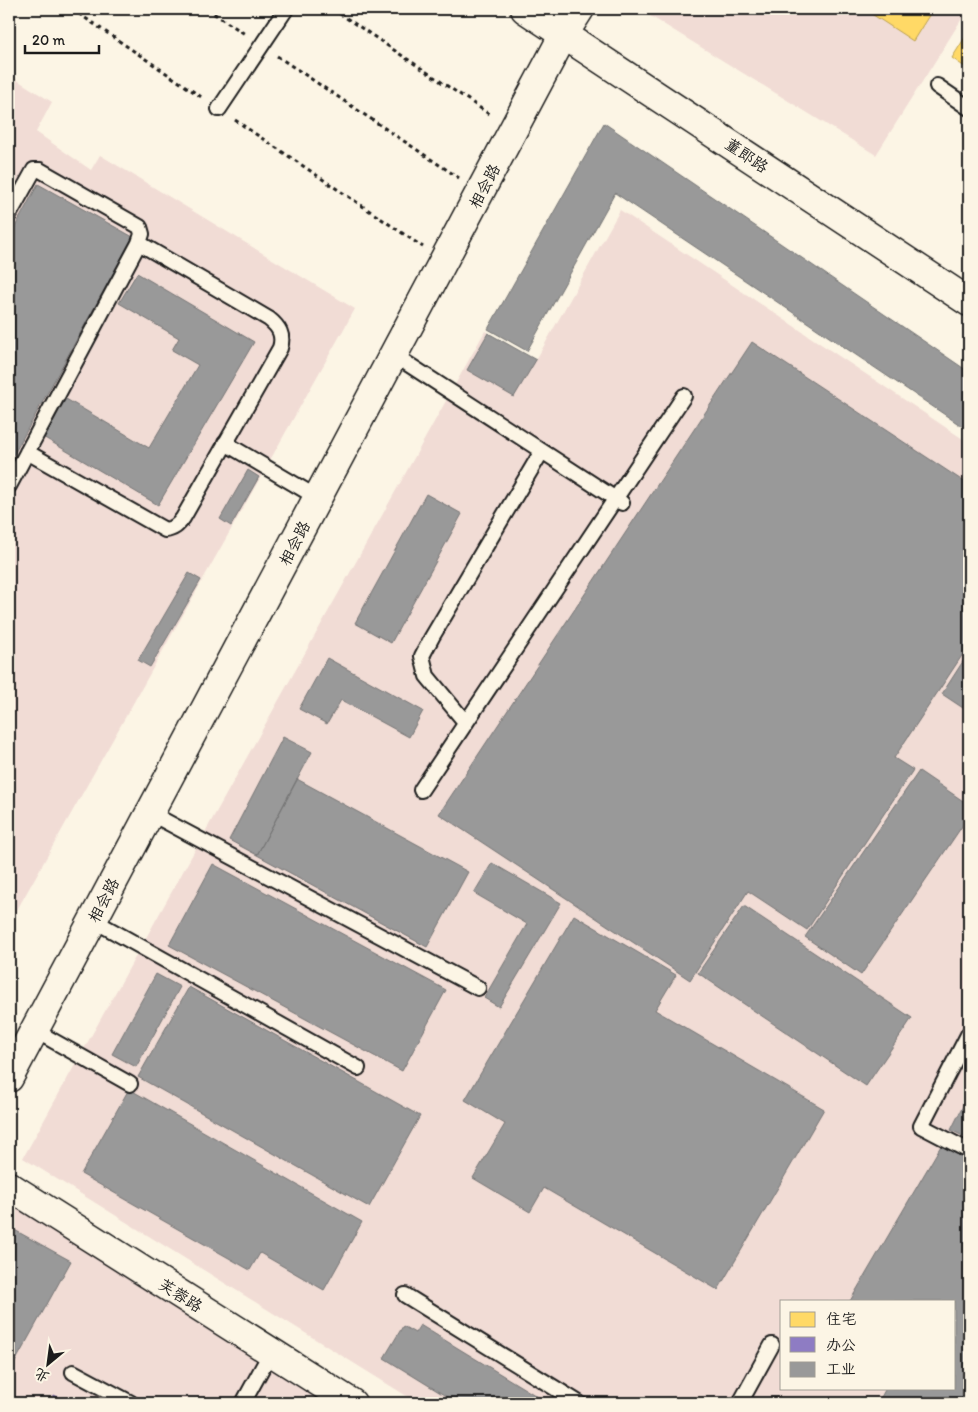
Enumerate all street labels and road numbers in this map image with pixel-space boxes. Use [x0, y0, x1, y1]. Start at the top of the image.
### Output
street label: 董郎路 [722, 134, 772, 177]
street label: 相会路 [465, 161, 504, 212]
street label: 相会路 [275, 518, 314, 569]
street label: 相会路 [84, 875, 123, 926]
street label: 芙蓉路 [155, 1275, 206, 1316]

